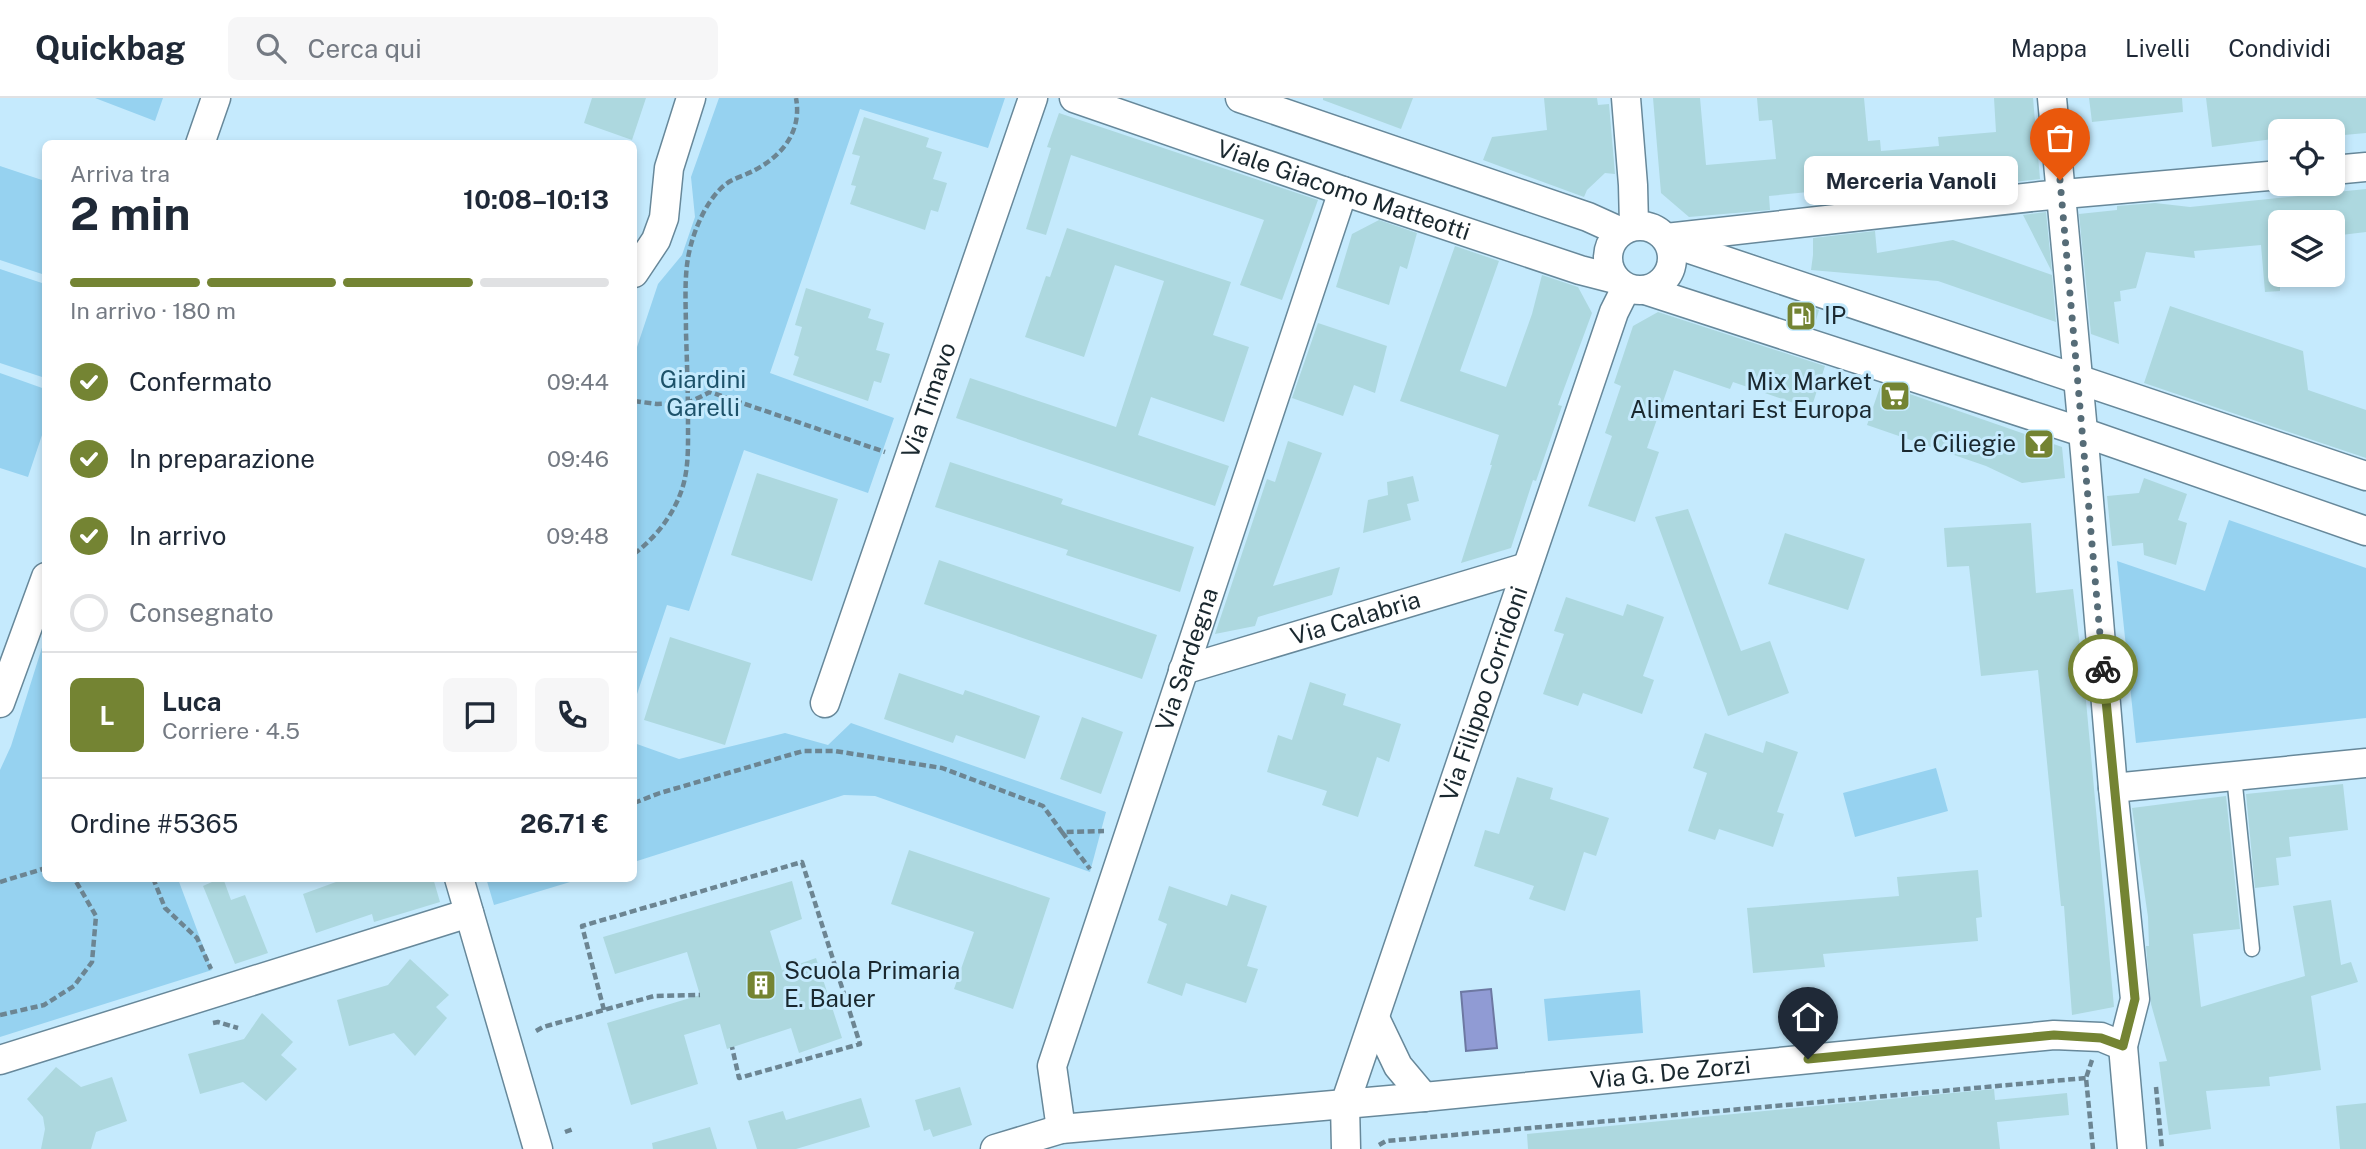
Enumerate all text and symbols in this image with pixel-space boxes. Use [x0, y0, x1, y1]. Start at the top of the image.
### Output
search box [228, 17, 718, 80]
text: Quickbag [35, 29, 186, 67]
icon: search [252, 29, 290, 67]
text: Cerca qui [308, 33, 422, 64]
text: Mappa [2011, 34, 2087, 62]
text: Livelli [2125, 34, 2190, 62]
text: Condividi [2228, 34, 2331, 62]
pin [2030, 108, 2090, 180]
icon: bag [2041, 119, 2079, 157]
map controls [2268, 119, 2345, 287]
button: locate [2268, 119, 2345, 196]
street label: Viale Giacomo Matteotti [1213, 133, 1474, 246]
callout: Merceria Vanoli [1804, 155, 2018, 204]
text: Arriva tra [70, 160, 170, 187]
text: Merceria Vanoli [1825, 167, 1997, 194]
text: 10:08–10:13 [463, 184, 609, 215]
text: 2 min [70, 186, 190, 240]
button: layers [2268, 210, 2345, 287]
text: In arrivo · 180 m [70, 297, 236, 324]
fuel station icon: IP [1784, 299, 1818, 333]
place label: IP [1824, 301, 1846, 329]
street label: Via Timavo [895, 338, 961, 462]
icon: check [70, 363, 108, 401]
park label: Giardini Garelli [660, 365, 746, 421]
text: Confermato [129, 366, 272, 397]
place label: Mix Market Alimentari Est Europa [1630, 367, 1872, 423]
text: 09:44 [547, 368, 609, 395]
supermarket icon: Mix Market Alimentari Est Europa [1878, 379, 1912, 413]
bar icon: Le Ciliegie [2022, 427, 2056, 461]
place label: Le Ciliegie [1900, 429, 2016, 457]
icon: check [70, 440, 108, 478]
text: In preparazione [129, 443, 315, 474]
text: 09:46 [547, 445, 609, 472]
icon: check [70, 517, 108, 555]
text: In arrivo [129, 520, 226, 551]
text: 09:48 [546, 522, 609, 549]
street label: Via Filippo Corridoni [1434, 583, 1533, 805]
street label: Via Sardegna [1149, 584, 1223, 735]
street label: Via Calabria [1287, 585, 1423, 650]
text: Consegnato [129, 597, 274, 628]
courier [2068, 634, 2138, 704]
icon: bike [2084, 650, 2122, 688]
button: chat [443, 678, 517, 752]
button: phone [535, 678, 609, 752]
text: Luca [162, 686, 222, 717]
text: L [99, 700, 115, 731]
text: Corriere · 4.5 [162, 717, 300, 744]
text: Ordine #5365 [70, 808, 238, 839]
text: 26.71 € [520, 808, 609, 839]
place label: Scuola Primaria E. Bauer [784, 956, 960, 1012]
building icon: Scuola Primaria E. Bauer [744, 968, 778, 1002]
pin [1778, 987, 1838, 1059]
icon: home [1789, 998, 1827, 1036]
street label: Via G. De Zorzi [1589, 1050, 1752, 1094]

